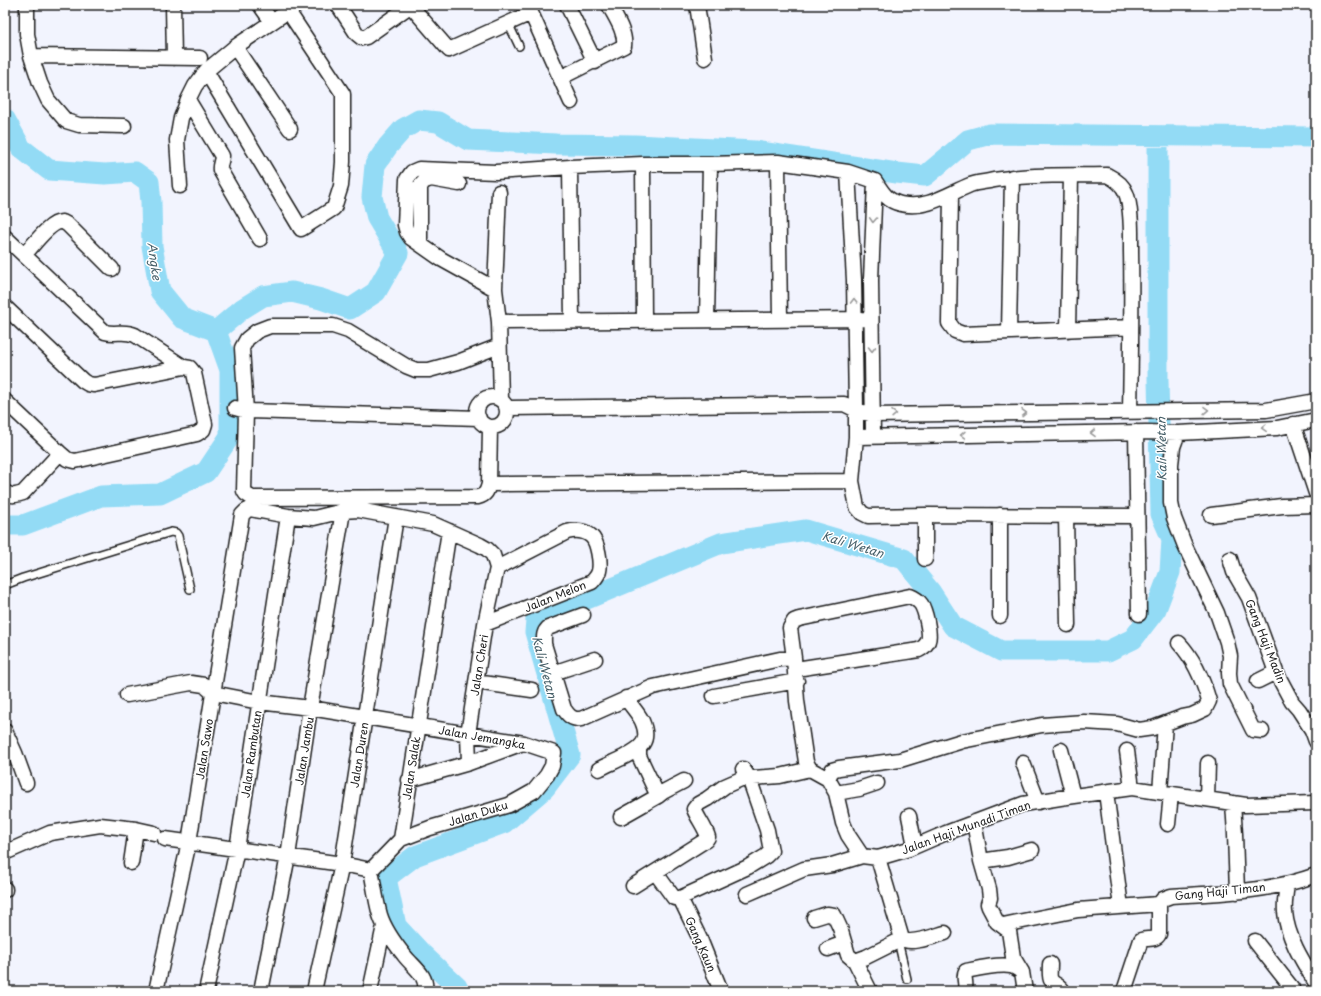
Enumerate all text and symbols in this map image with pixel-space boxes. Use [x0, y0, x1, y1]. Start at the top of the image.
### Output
one-way arrow [869, 217, 878, 223]
water label: Angke [143, 241, 167, 282]
one-way arrow [850, 298, 859, 304]
one-way arrow [867, 346, 876, 352]
one-way arrow [1203, 406, 1209, 414]
one-way arrow [1021, 409, 1027, 417]
one-way arrow [891, 410, 897, 418]
water label: Kali Wetan [1151, 416, 1171, 481]
one-way arrow [1261, 424, 1267, 433]
one-way arrow [1090, 429, 1096, 437]
one-way arrow [960, 431, 966, 439]
water label: Kali Wetan [820, 526, 887, 562]
street label: Jalan Melon [522, 576, 589, 616]
street label: Gang Haji Madin [1241, 596, 1291, 686]
street label: Jalan Cheri [466, 633, 492, 697]
water label: Kali Wetan [528, 634, 562, 701]
street label: Jalan Rambutan [236, 709, 266, 799]
street label: Jalan Jambu [290, 716, 318, 786]
street label: Jalan Sawo [191, 717, 217, 781]
street label: Jalan Duren [345, 721, 373, 789]
street label: Jalan Jemangka [437, 721, 527, 753]
street label: Jalan Salak [398, 735, 424, 801]
street label: Jalan Duku [446, 796, 510, 830]
street label: Jalan Haji Munadi Timan [899, 796, 1033, 858]
street label: Gang Haji Timan [1174, 878, 1266, 904]
street label: Gang Kaun [681, 914, 721, 974]

